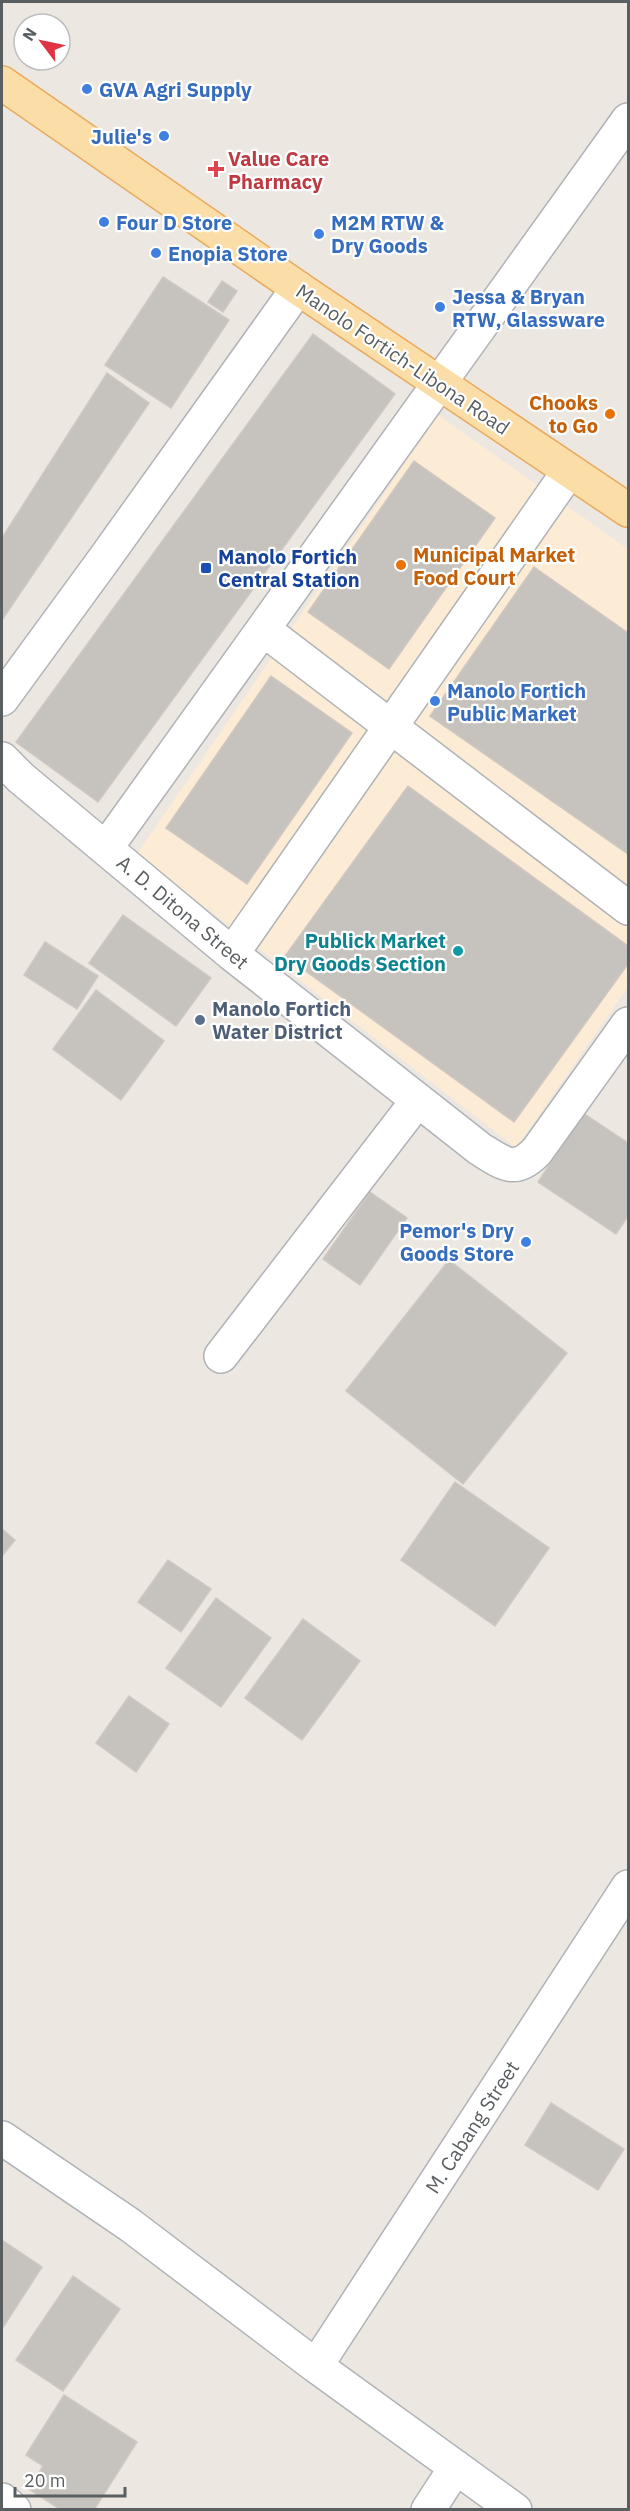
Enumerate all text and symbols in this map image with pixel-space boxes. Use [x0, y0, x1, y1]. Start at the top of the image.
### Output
north arrow [12, 12, 72, 72]
text: N [18, 24, 41, 44]
place label: GVA Agri Supply [99, 76, 252, 103]
marker: GVA Agri Supply [80, 82, 94, 96]
place label: Julie's [91, 123, 152, 150]
marker: Julie's [157, 129, 171, 143]
place label: Value Care Pharmacy [228, 145, 329, 195]
marker: Value Care Pharmacy [209, 162, 223, 176]
place label: Four D Store [116, 209, 232, 236]
place label: M2M RTW & Dry Goods [331, 209, 444, 259]
marker: Four D Store [97, 215, 111, 229]
marker: M2M RTW & Dry Goods [312, 227, 326, 241]
place label: Enopia Store [168, 240, 288, 267]
marker: Enopia Store [149, 246, 163, 260]
street label: Manolo Fortich-Libona Road [291, 277, 515, 441]
place label: Jessa & Bryan RTW, Glassware [452, 283, 605, 333]
marker: Jessa & Bryan RTW, Glassware [433, 300, 447, 314]
place label: Chooks to Go [529, 389, 598, 439]
marker: Chooks to Go [603, 407, 617, 421]
place label: Municipal Market Food Court [413, 541, 575, 591]
place label: Manolo Fortich Central Station [218, 543, 360, 593]
marker: Municipal Market Food Court [394, 558, 408, 572]
marker: Manolo Fortich Central Station [199, 561, 213, 575]
place label: Manolo Fortich Public Market [447, 677, 586, 727]
marker: Manolo Fortich Public Market [428, 694, 442, 708]
street label: A. D. Ditona Street [111, 849, 255, 975]
place label: Publick Market Dry Goods Section [274, 927, 446, 977]
marker: Publick Market Dry Goods Section [451, 944, 465, 958]
place label: Manolo Fortich Water District [212, 995, 351, 1045]
marker: Manolo Fortich Water District [193, 1013, 207, 1027]
place label: Pemor's Dry Goods Store [399, 1217, 514, 1267]
marker: Pemor's Dry Goods Store [519, 1235, 533, 1249]
street label: M. Cabang Street [419, 2055, 525, 2199]
scale bar [15, 2460, 124, 2498]
text: 20 m [24, 2469, 66, 2492]

